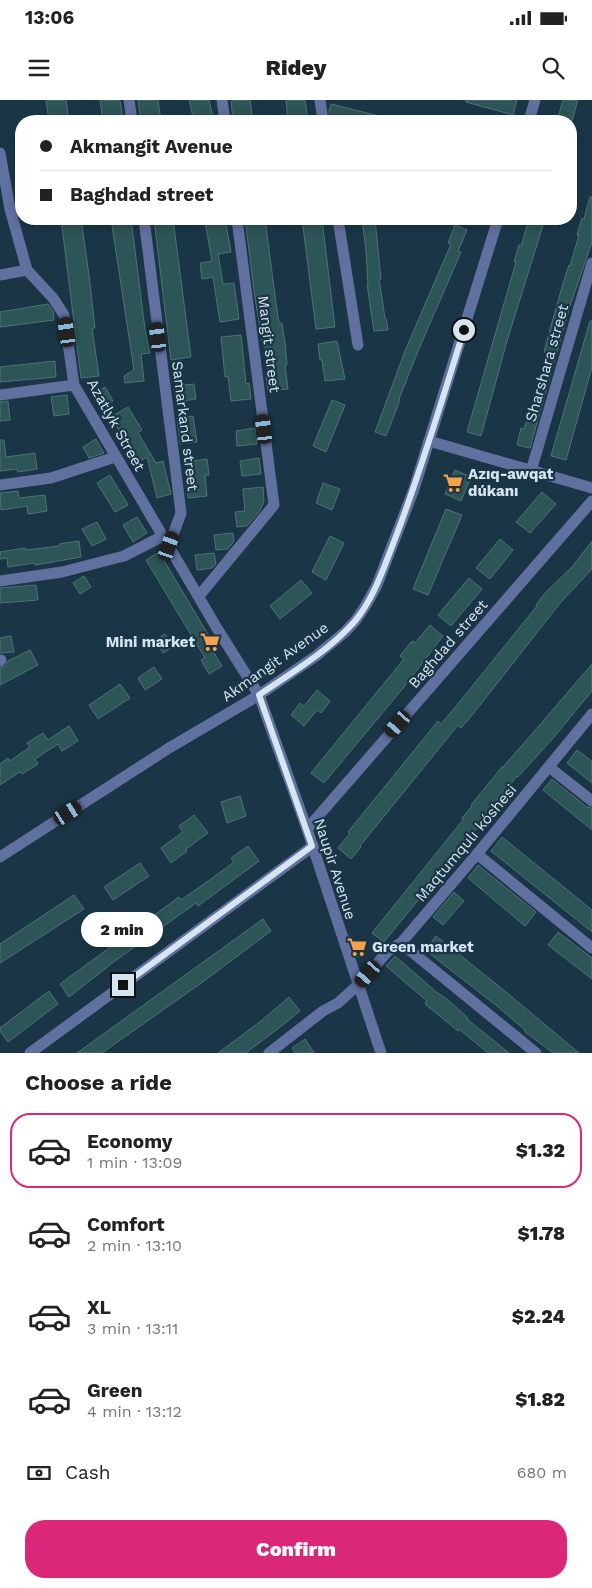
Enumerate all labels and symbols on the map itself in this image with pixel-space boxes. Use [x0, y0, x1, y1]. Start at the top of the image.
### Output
street label: Mangit street [254, 295, 284, 394]
street label: Sharshara street [522, 301, 573, 424]
car [57, 316, 76, 348]
route start [453, 319, 475, 341]
car [148, 321, 167, 353]
street label: Samarkand street [168, 360, 202, 493]
street label: Azatlyk Street [83, 376, 149, 475]
car [254, 413, 273, 445]
place label: Azıq-awqat dúkanı [468, 465, 554, 500]
supermarket icon: Azıq-awqat dúkanı [442, 472, 464, 494]
car [157, 529, 180, 563]
street label: Baghdad street [405, 596, 492, 692]
street label: Akmangit Avenue [218, 618, 332, 706]
supermarket icon: Mini market [199, 631, 221, 653]
place label: Mini market [106, 633, 195, 651]
car [382, 708, 413, 740]
street label: Maqtumqulı kóshesi [412, 781, 520, 905]
car [51, 799, 84, 827]
street label: Naupir Avenue [310, 816, 360, 922]
callout: 2 min [82, 912, 164, 948]
supermarket icon: Green market [346, 936, 368, 958]
place label: Green market [372, 938, 474, 956]
car [352, 958, 383, 990]
route end [112, 974, 134, 996]

